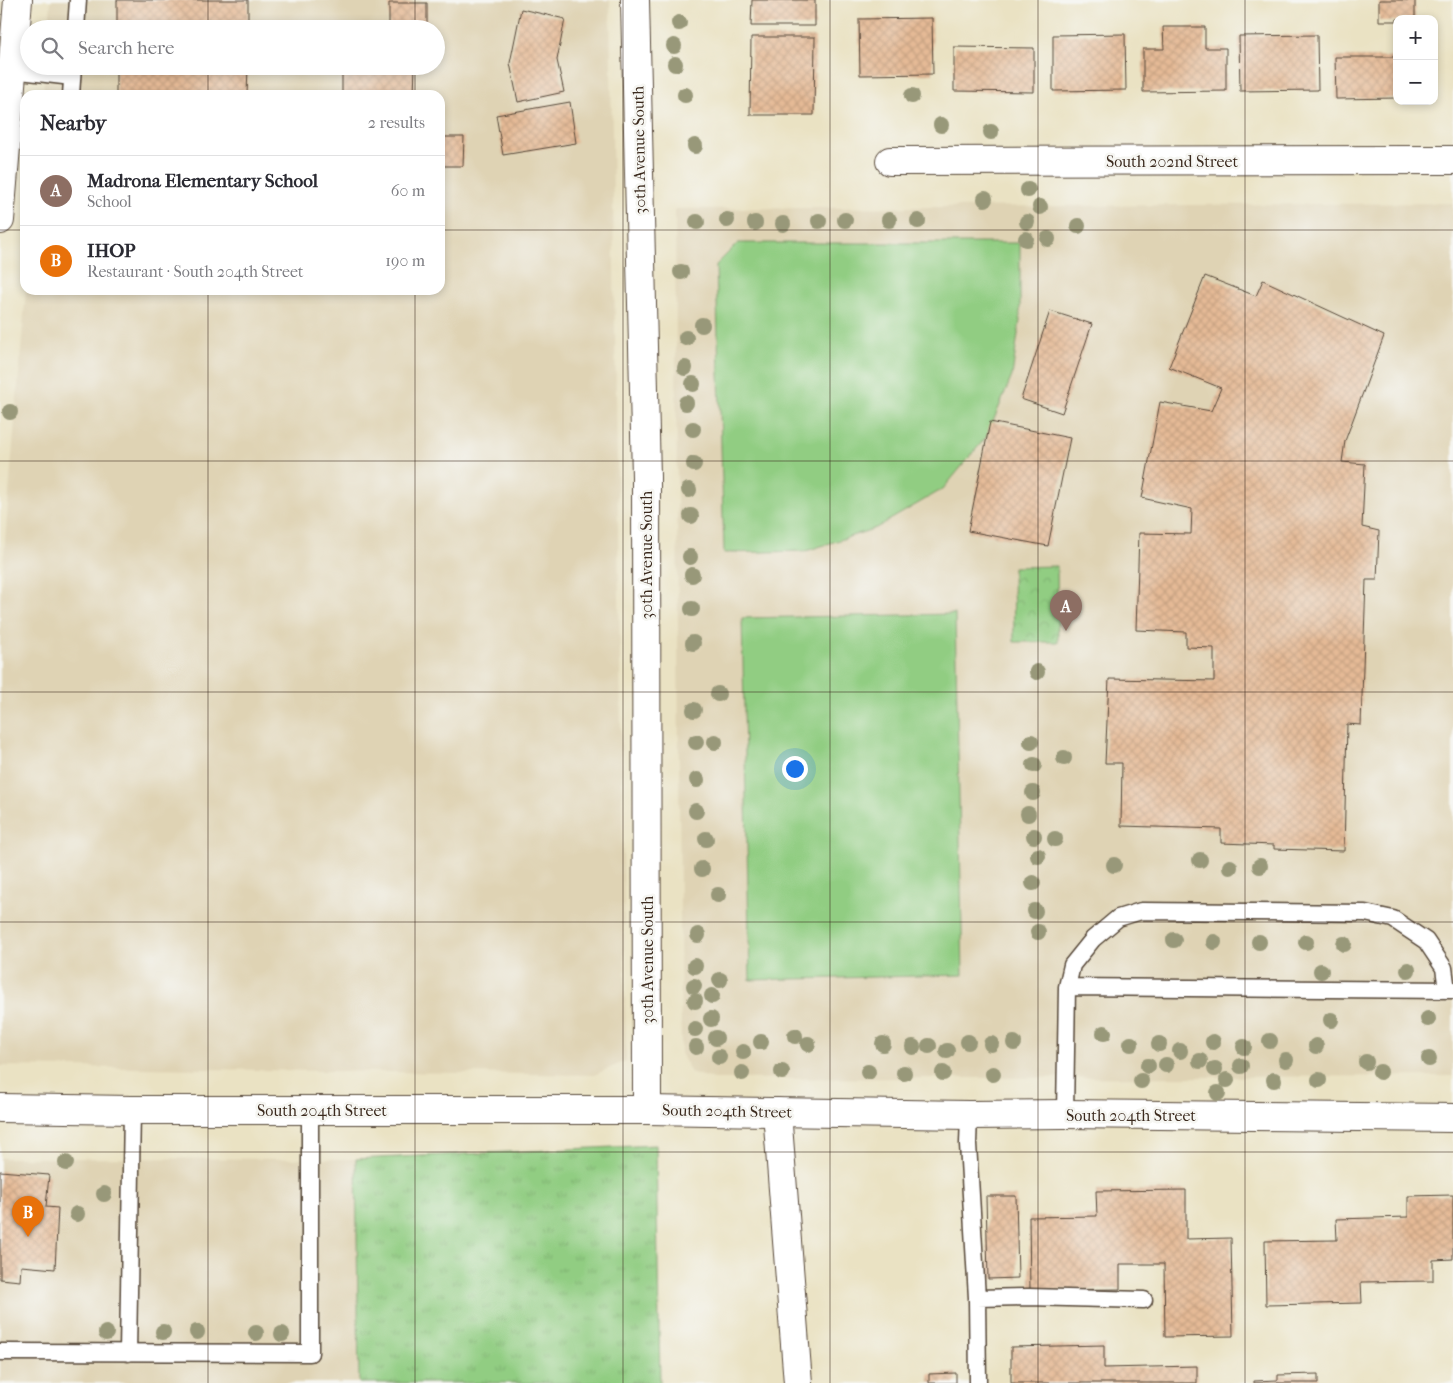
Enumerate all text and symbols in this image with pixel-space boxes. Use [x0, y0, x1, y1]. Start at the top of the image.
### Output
map controls [1393, 15, 1438, 105]
button: + [1393, 15, 1438, 60]
search box [20, 20, 445, 75]
icon: search [38, 34, 66, 62]
text: Search here [78, 37, 174, 59]
button: − [1393, 60, 1438, 105]
street label: 30th Avenue South [628, 86, 650, 214]
text: Nearby [40, 111, 106, 135]
text: 2 results [368, 113, 425, 132]
street label: South 202nd Street [1106, 152, 1238, 171]
text: Madrona Elementary School [87, 170, 318, 192]
text: A [51, 181, 61, 200]
text: 60 m [391, 181, 425, 200]
text: School [87, 192, 132, 211]
text: IHOP [87, 240, 136, 262]
text: B [51, 251, 61, 270]
text: 190 m [385, 251, 425, 270]
text: Restaurant · South 204th Street [87, 262, 304, 281]
street label: 30th Avenue South [637, 491, 656, 619]
pin: A [1050, 590, 1082, 631]
your location [782, 756, 808, 782]
street label: 30th Avenue South [638, 896, 657, 1024]
street label: South 204th Street [662, 1100, 792, 1122]
street label: South 204th Street [257, 1101, 387, 1120]
street label: South 204th Street [1066, 1106, 1196, 1125]
pin: B [12, 1196, 44, 1237]

